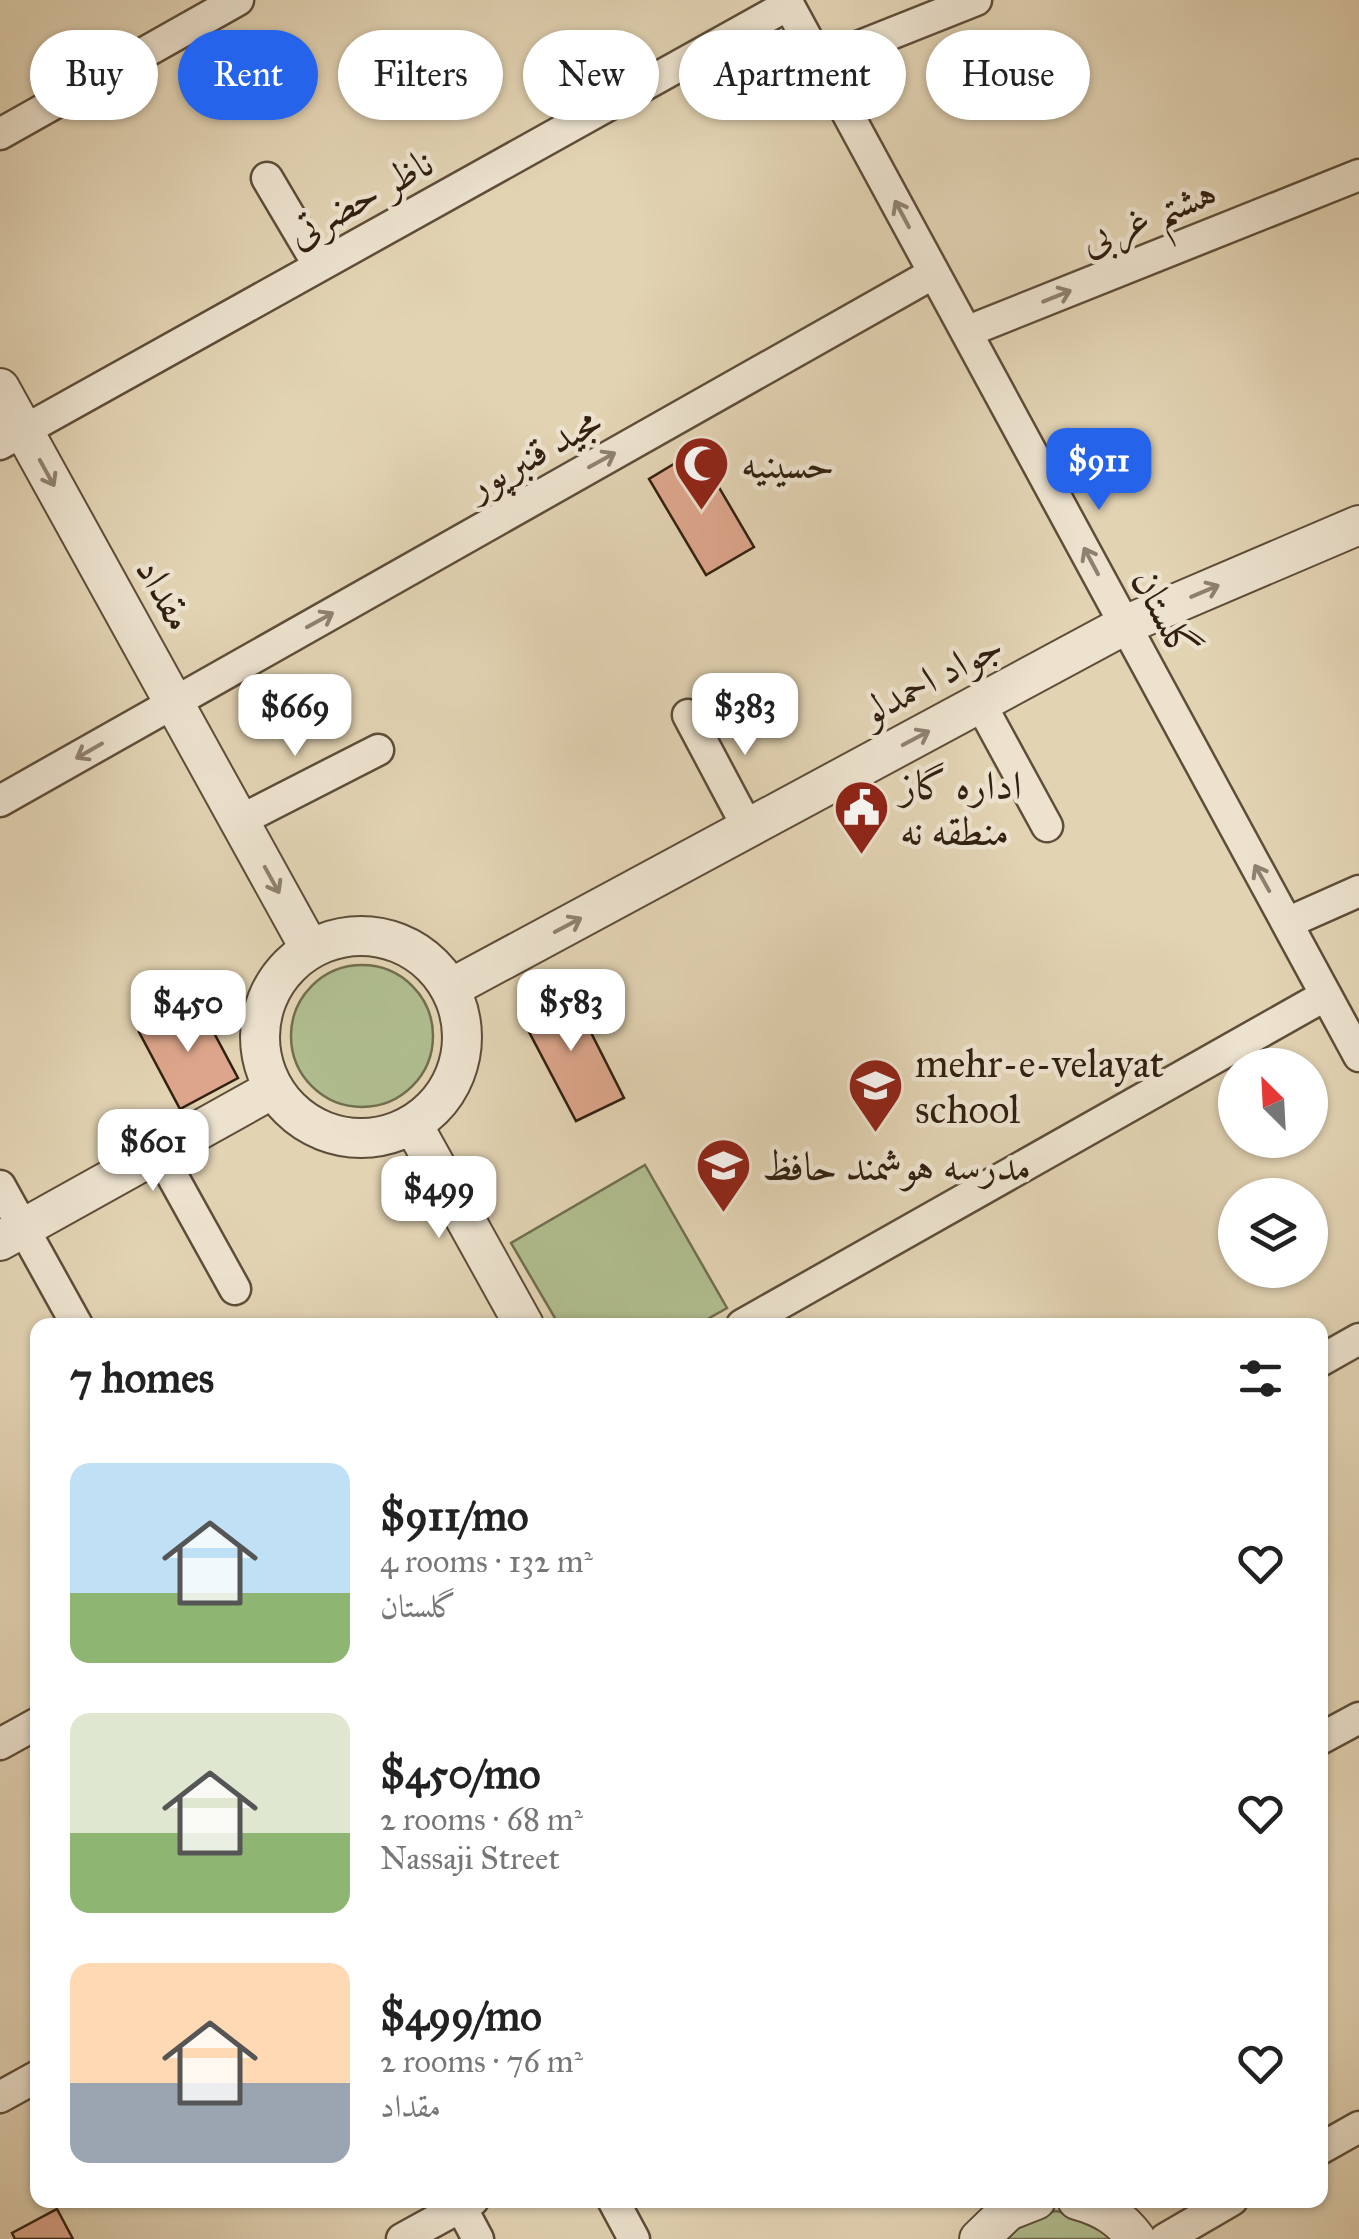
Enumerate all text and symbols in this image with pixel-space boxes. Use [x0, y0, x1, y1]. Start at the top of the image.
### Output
chip: Buy [30, 30, 158, 120]
chip: Rent [178, 30, 318, 120]
chip: Filters [338, 30, 503, 120]
chip: New [523, 30, 659, 120]
chip: Apartment [679, 30, 906, 120]
chip: House [926, 30, 1090, 120]
street label: ناظر حضرتی [278, 138, 443, 260]
street label: هشتم غربی [1073, 167, 1229, 279]
one-way arrow [892, 200, 911, 229]
one-way arrow [1041, 285, 1071, 303]
street label: مجید قنبرپور [455, 396, 612, 515]
pin: $911 [1040, 428, 1158, 513]
mosque icon: حسینیه [672, 434, 732, 513]
place label: حسینیه [741, 440, 834, 489]
text: $911 [1068, 441, 1130, 480]
one-way arrow [587, 450, 617, 470]
one-way arrow [38, 458, 58, 488]
one-way arrow [1080, 547, 1100, 577]
street label: مقداد [125, 549, 205, 639]
street label: گلستان [1121, 560, 1209, 668]
one-way arrow [1189, 581, 1220, 599]
one-way arrow [304, 610, 334, 630]
street label: جواد احمدلو [849, 620, 1011, 738]
pin: $383 [686, 673, 804, 758]
pin: $669 [236, 674, 354, 759]
text: $383 [714, 686, 776, 725]
text: $669 [260, 687, 330, 726]
one-way arrow [900, 728, 930, 747]
one-way arrow [75, 741, 104, 761]
place label: اداره گاز منطقه نه [896, 761, 1022, 856]
public building icon: اداره گاز منطقه نه [831, 778, 891, 857]
one-way arrow [1252, 863, 1272, 893]
one-way arrow [262, 865, 282, 895]
one-way arrow [553, 915, 582, 935]
pin: $583 [512, 969, 630, 1054]
pin: $450 [129, 970, 247, 1055]
text: $583 [539, 982, 603, 1021]
text: $450 [153, 983, 223, 1022]
place label: mehr-e-velayat school [915, 1039, 1164, 1134]
north arrow [1218, 1048, 1328, 1158]
map controls [1218, 1048, 1328, 1288]
school or university icon: mehr-e-velayat school [846, 1056, 906, 1135]
pin: $601 [94, 1109, 212, 1194]
text: $601 [120, 1122, 186, 1161]
school or university icon: مدرسه هوشمند حافظ [693, 1136, 753, 1215]
place label: مدرسه هوشمند حافظ [762, 1142, 1031, 1192]
pin: $499 [380, 1156, 498, 1241]
text: $499 [403, 1169, 475, 1208]
button: layers [1218, 1178, 1328, 1288]
icon: filters [1233, 1351, 1288, 1406]
text: 7 homes [70, 1352, 214, 1404]
text: $911/mo [380, 1490, 529, 1542]
icon: home [150, 1503, 270, 1623]
icon: heart [1233, 1536, 1288, 1591]
text: 4 rooms · 132 m² [380, 1542, 593, 1581]
text: گلستان [380, 1587, 457, 1626]
text: $450/mo [380, 1748, 541, 1800]
icon: home [150, 1753, 270, 1873]
icon: heart [1233, 1786, 1288, 1841]
text: 2 rooms · 68 m² [380, 1800, 583, 1839]
text: Nassaji Street [380, 1839, 560, 1878]
text: $499/mo [380, 1990, 542, 2042]
icon: home [150, 2003, 270, 2123]
icon: heart [1233, 2036, 1288, 2091]
text: 2 rooms · 76 m² [380, 2042, 583, 2081]
text: مقداد [380, 2087, 441, 2126]

